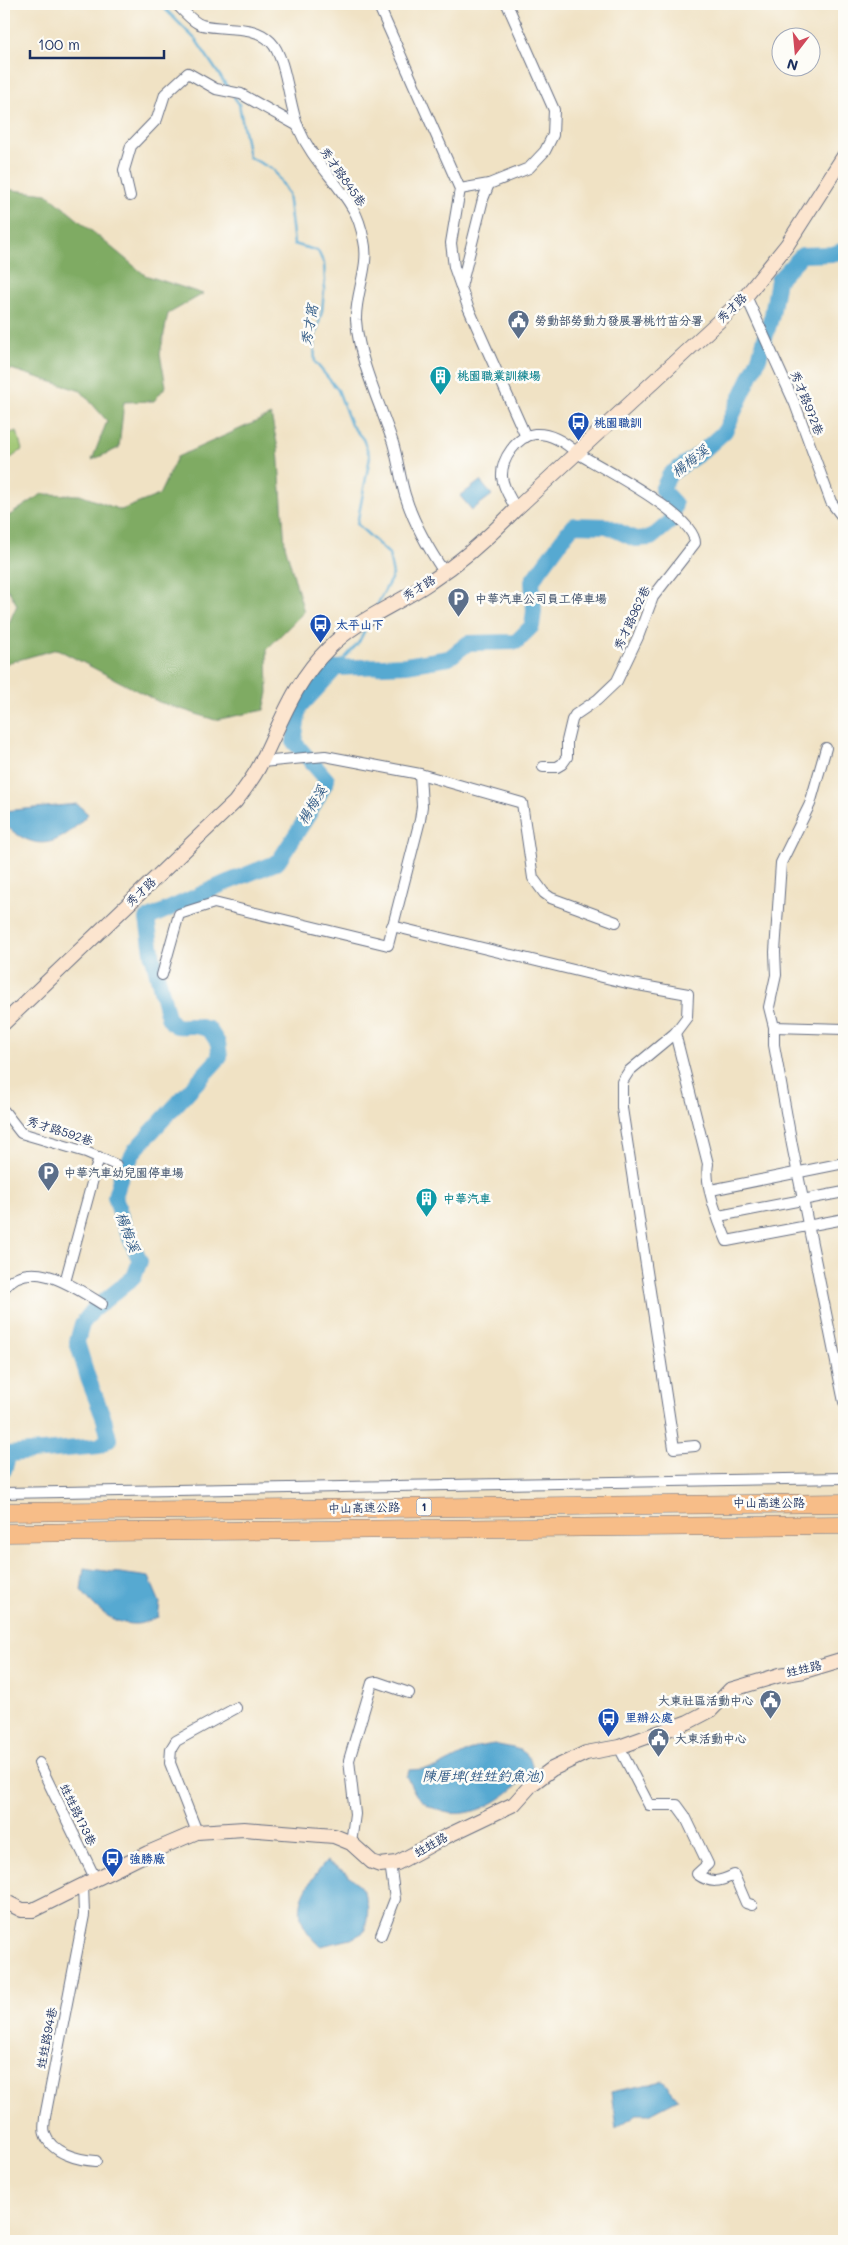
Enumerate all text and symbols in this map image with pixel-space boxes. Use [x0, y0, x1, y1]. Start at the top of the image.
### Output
scale bar [30, 28, 164, 60]
north arrow [770, 28, 820, 78]
text: 100 m [38, 34, 80, 54]
text: N [785, 54, 800, 76]
street label: 秀才路845巷 [317, 143, 370, 209]
street label: 秀才路 [713, 289, 750, 326]
water label: 秀才窩 [296, 301, 322, 347]
public building icon: 勞動部勞動力發展署桃竹苗分署 [507, 309, 531, 340]
place label: 勞動部勞動力發展署桃竹苗分署 [535, 312, 703, 328]
building icon: 桃園職業訓練場 [429, 364, 453, 395]
place label: 桃園職業訓練場 [457, 367, 541, 383]
street label: 秀才路972巷 [788, 368, 828, 437]
bus stop icon: 桃園職訓 [566, 411, 590, 442]
place label: 桃園職訓 [594, 414, 642, 430]
water label: 楊梅溪 [667, 440, 713, 481]
street label: 秀才路 [399, 571, 438, 603]
street label: 秀才路962巷 [609, 583, 653, 652]
parking icon: 中華汽車公司員工停車場 [447, 587, 471, 618]
place label: 中華汽車公司員工停車場 [475, 590, 607, 606]
bus stop icon: 太平山下 [308, 613, 332, 644]
place label: 太平山下 [336, 616, 384, 632]
water label: 楊梅溪 [293, 781, 331, 828]
street label: 秀才路 [122, 873, 159, 909]
street label: 秀才路592巷 [25, 1112, 95, 1148]
parking icon: 中華汽車幼兒園停車場 [36, 1161, 60, 1192]
place label: 中華汽車幼兒園停車場 [64, 1164, 184, 1180]
building icon: 中華汽車 [415, 1187, 439, 1218]
place label: 中華汽車 [443, 1190, 491, 1206]
water label: 楊梅溪 [112, 1209, 145, 1256]
street label: 中山高速公路 [733, 1494, 805, 1510]
street label: 中山高速公路 [328, 1498, 400, 1516]
road number: 1 [416, 1498, 432, 1515]
street label: 甡甡路 [784, 1656, 823, 1680]
public building icon: 大東社區活動中心 [758, 1689, 782, 1720]
place label: 大東社區活動中心 [658, 1692, 754, 1708]
bus stop icon: 里辦公處 [597, 1706, 621, 1737]
place label: 里辦公處 [625, 1709, 673, 1725]
public building icon: 大東活動中心 [647, 1727, 671, 1758]
place label: 大東活動中心 [675, 1730, 747, 1746]
water label: 陳厝埤(甡甡釣魚池) [422, 1766, 544, 1785]
street label: 甡甡路173巷 [57, 1781, 101, 1848]
street label: 甡甡路 [411, 1828, 450, 1860]
bus stop icon: 強勝廠 [101, 1847, 125, 1878]
place label: 強勝廠 [129, 1850, 165, 1866]
street label: 甡甡路94巷 [32, 2006, 60, 2070]

